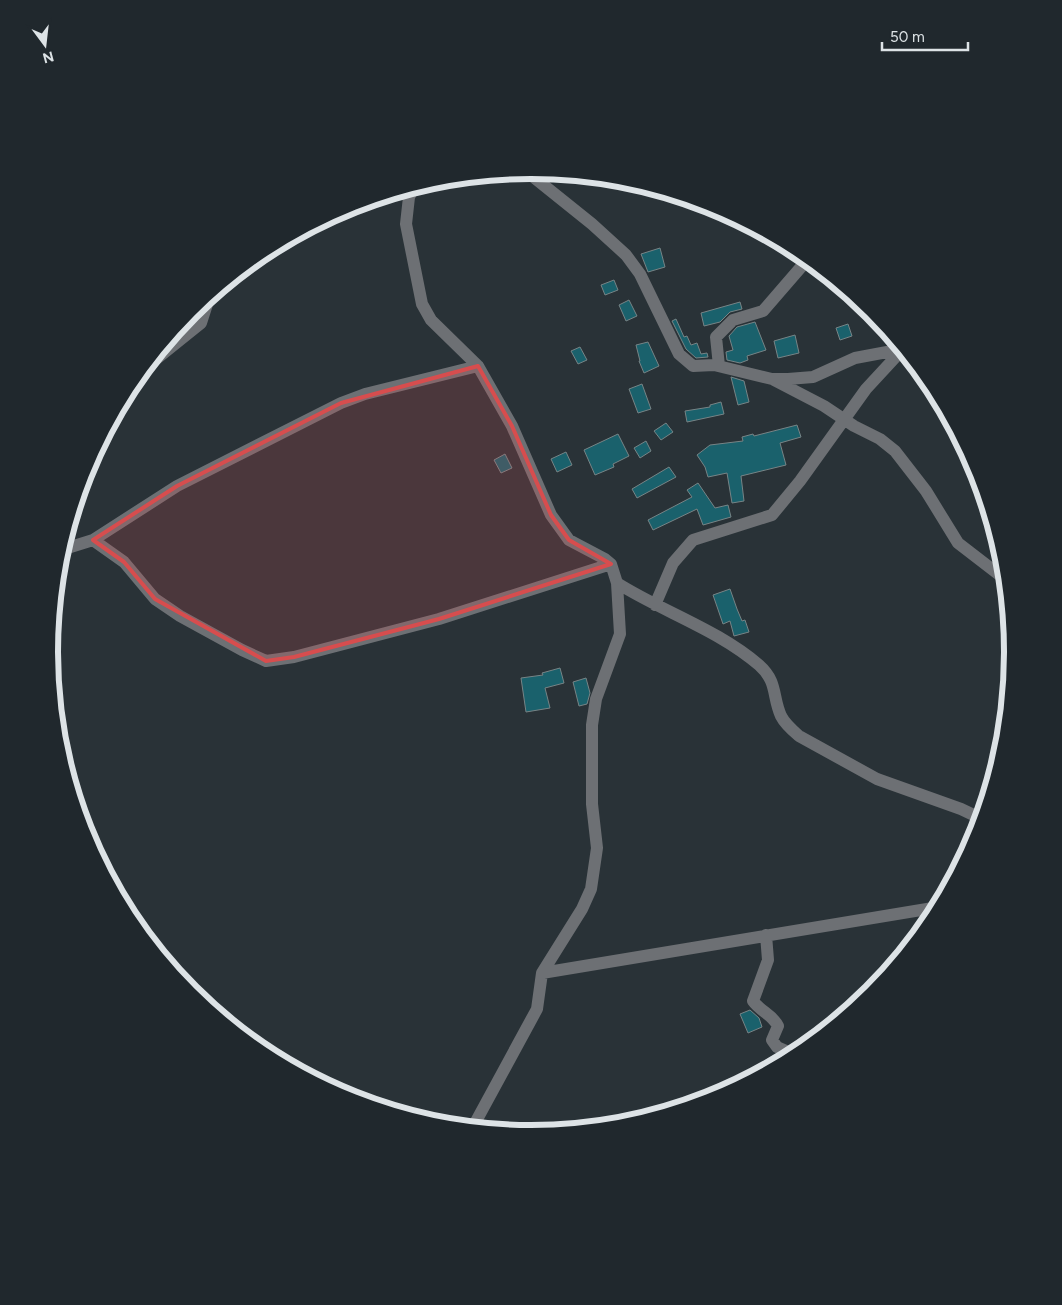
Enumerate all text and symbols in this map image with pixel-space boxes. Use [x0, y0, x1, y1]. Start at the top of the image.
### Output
north arrow [20, 20, 70, 70]
scale bar [882, 20, 968, 52]
text: 50 m [890, 28, 925, 46]
text: N [41, 47, 56, 67]

